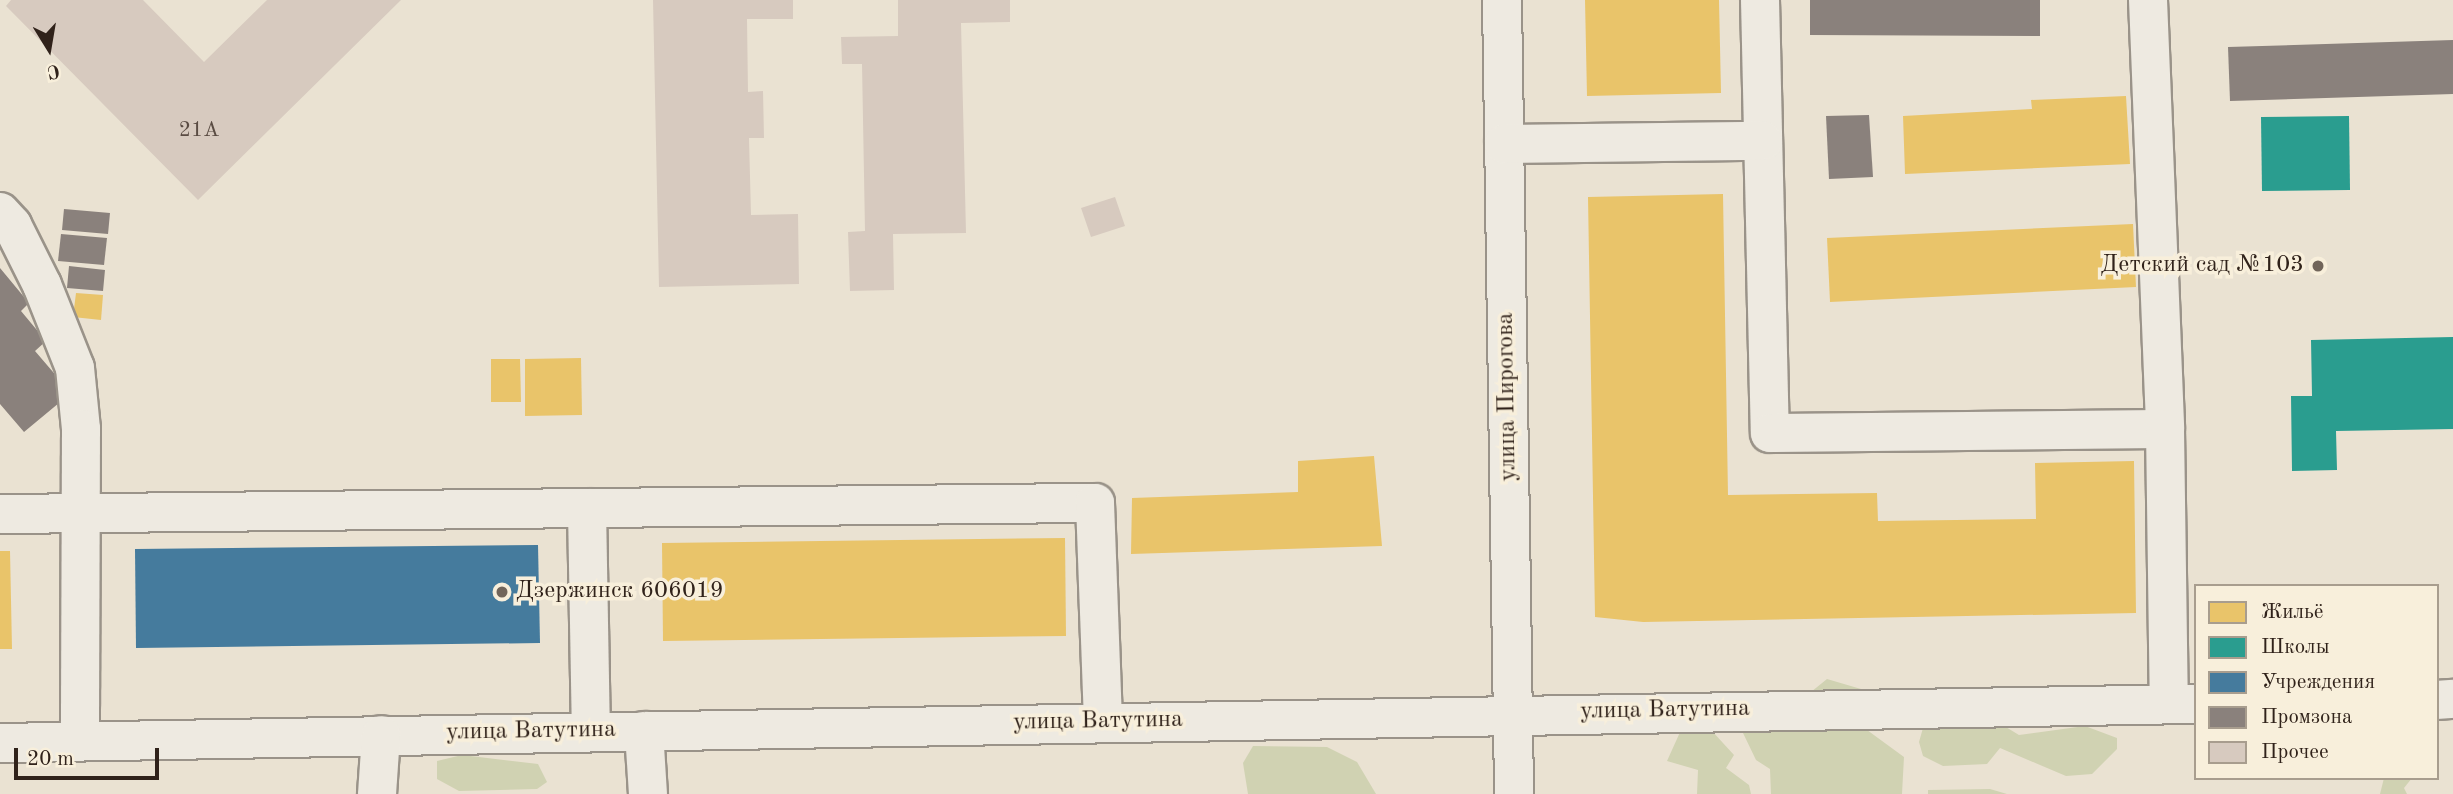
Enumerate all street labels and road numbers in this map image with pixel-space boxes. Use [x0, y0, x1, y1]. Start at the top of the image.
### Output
street label: улица Пирогова [1492, 312, 1524, 482]
street label: улица Ватутина [1580, 695, 1750, 727]
street label: улица Ватутина [1013, 706, 1183, 738]
street label: улица Ватутина [446, 716, 616, 748]

